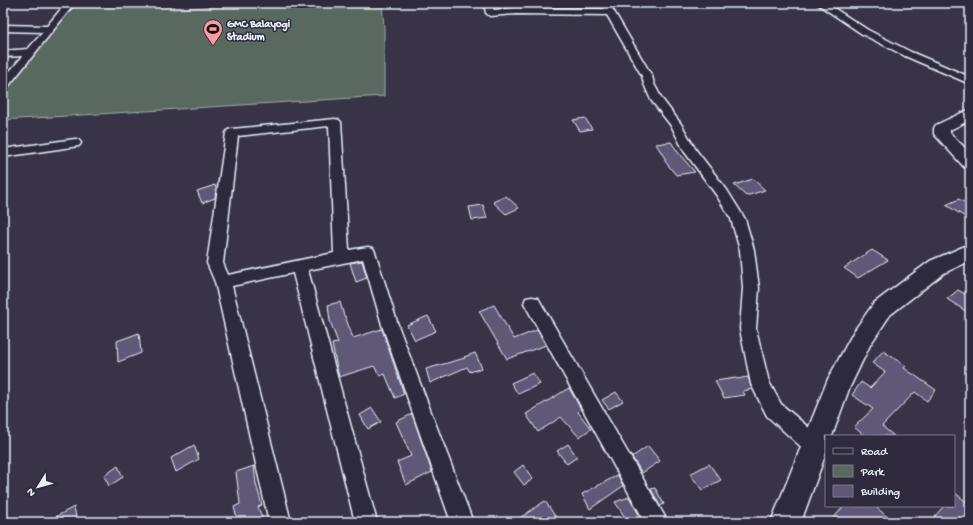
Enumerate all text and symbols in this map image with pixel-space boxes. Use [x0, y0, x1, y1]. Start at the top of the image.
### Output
sports icon: GMC Balayogi Stadium [202, 18, 224, 46]
place label: GMC Balayogi Stadium [227, 19, 291, 44]
legend [825, 435, 955, 507]
text: Road [861, 446, 888, 460]
text: Park [860, 466, 886, 480]
north arrow [18, 467, 58, 507]
text: N [25, 485, 39, 498]
text: Building [860, 486, 900, 500]

